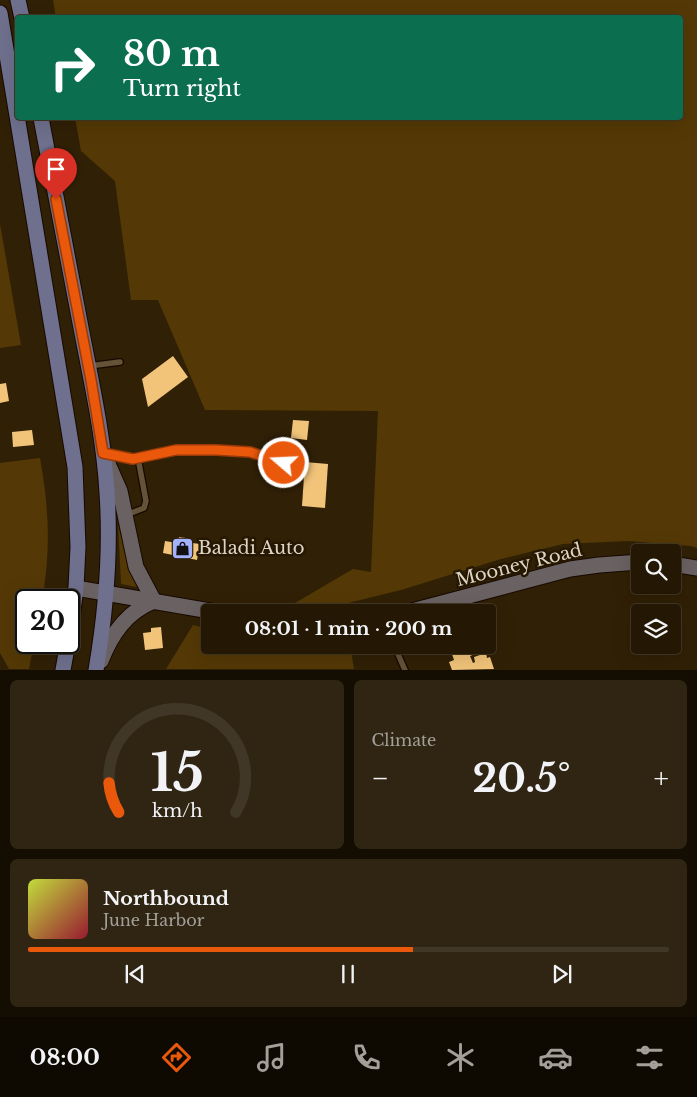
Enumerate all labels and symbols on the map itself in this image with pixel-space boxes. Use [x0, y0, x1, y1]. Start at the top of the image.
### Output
pin [35, 148, 77, 199]
position arrow [257, 436, 309, 488]
shop icon: Baladi Auto [170, 536, 194, 560]
place label: Baladi Auto [198, 537, 305, 559]
street label: Mooney Road [454, 539, 584, 591]
speed limit sign: 20 [15, 589, 80, 654]

